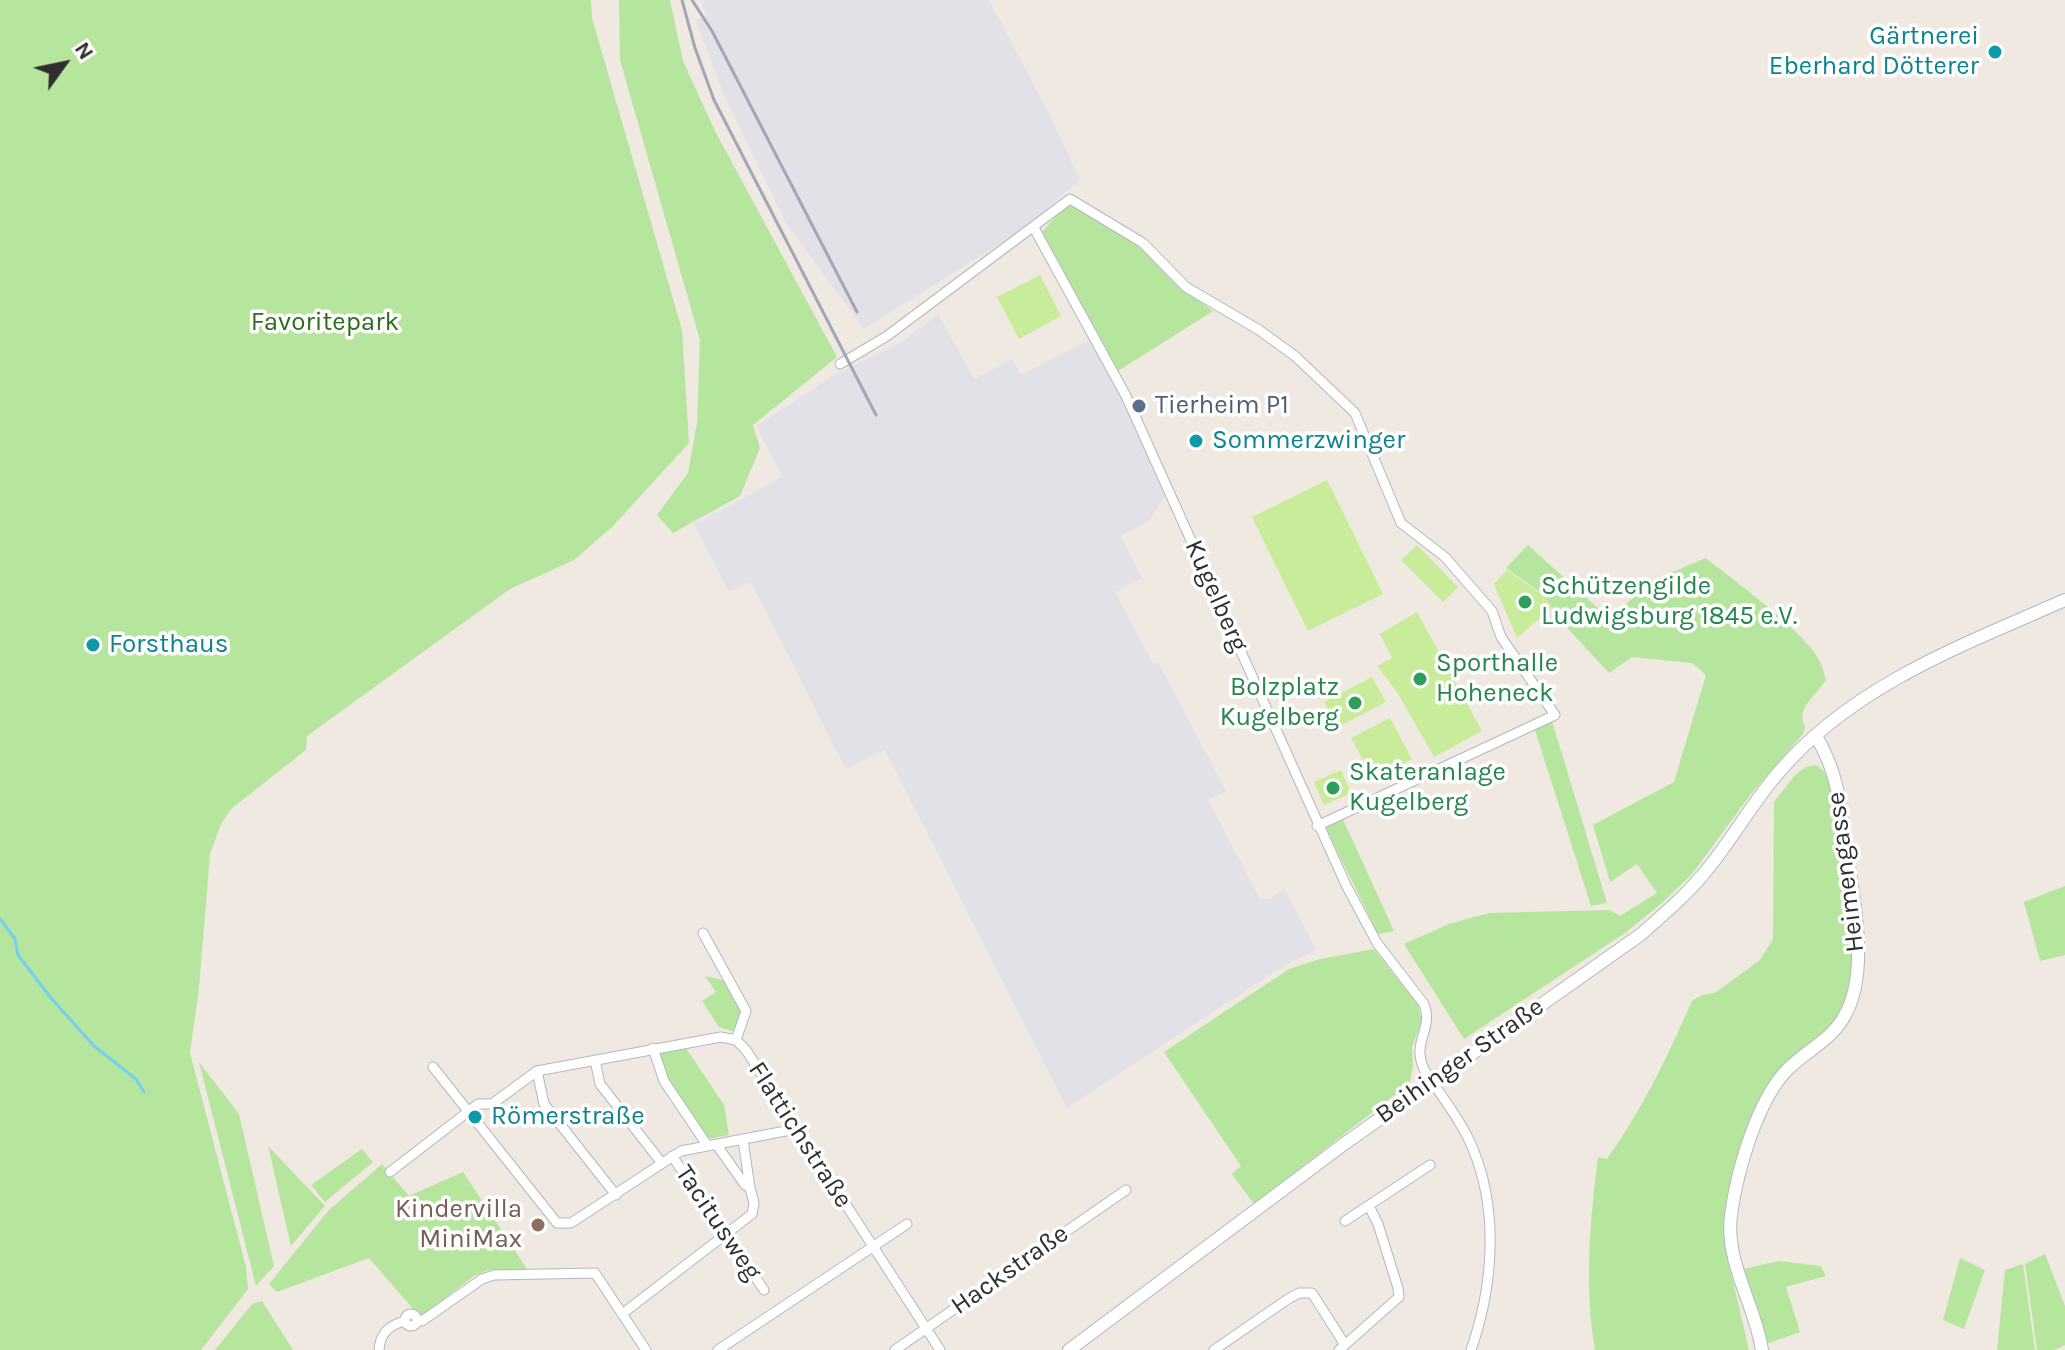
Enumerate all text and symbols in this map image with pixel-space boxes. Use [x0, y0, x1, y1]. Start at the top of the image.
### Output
place label: Gärtnerei Eberhard Dötterer [1769, 21, 1979, 82]
north arrow [24, 24, 104, 104]
text: N [69, 37, 99, 65]
marker: Gärtnerei Eberhard Dötterer [1986, 43, 2004, 61]
park label: Favoritepark [251, 307, 399, 339]
place label: Tierheim P1 [1155, 390, 1289, 422]
marker: Tierheim P1 [1130, 397, 1148, 415]
place label: Sommerzwinger [1212, 425, 1405, 457]
marker: Sommerzwinger [1187, 432, 1205, 450]
street label: Kugelberg [1177, 535, 1255, 657]
place label: Schützengilde Ludwigsburg 1845 e.V. [1541, 571, 1797, 632]
marker: Schützengilde Ludwigsburg 1845 e.V. [1516, 593, 1534, 611]
place label: Forsthaus [109, 629, 228, 661]
marker: Forsthaus [84, 636, 102, 654]
place label: Sporthalle Hoheneck [1436, 648, 1558, 710]
marker: Sporthalle Hoheneck [1411, 670, 1429, 688]
place label: Bolzplatz Kugelberg [1220, 672, 1339, 734]
marker: Bolzplatz Kugelberg [1346, 694, 1364, 712]
place label: Skateranlage Kugelberg [1349, 757, 1506, 818]
marker: Skateranlage Kugelberg [1324, 779, 1342, 797]
street label: Heimengasse [1821, 790, 1871, 954]
street label: Beihinger Straße [1370, 991, 1550, 1131]
street label: Flattichstraße [741, 1056, 859, 1214]
place label: Römerstraße [491, 1101, 645, 1133]
marker: Römerstraße [466, 1108, 484, 1126]
street label: Tacitusweg [668, 1159, 768, 1287]
place label: Kindervilla MiniMax [395, 1194, 522, 1256]
marker: Kindervilla MiniMax [529, 1216, 547, 1234]
street label: Hackstraße [945, 1218, 1075, 1322]

